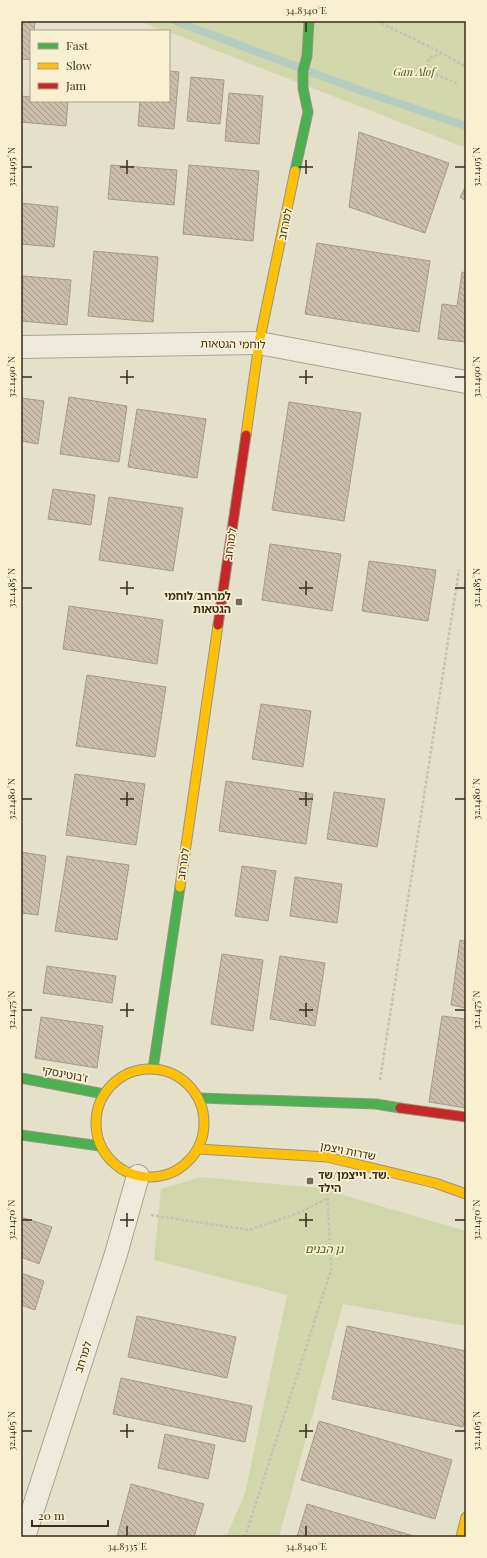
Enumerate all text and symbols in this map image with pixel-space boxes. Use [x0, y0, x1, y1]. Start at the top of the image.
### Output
text: 34.8340°E [285, 3, 327, 17]
legend [30, 30, 170, 102]
text: Fast [66, 37, 89, 53]
text: Slow [66, 57, 92, 73]
park label: Gan Alof [393, 64, 437, 79]
text: Jam [65, 77, 87, 93]
text: 32.1495°N [4, 147, 18, 187]
text: 32.1495°N [469, 147, 483, 187]
street label: למרחב [274, 206, 295, 241]
street label: לוחמי הגטאות [200, 335, 266, 352]
text: 32.1490°N [4, 356, 18, 398]
text: 32.1490°N [469, 356, 483, 398]
street label: למרחב [220, 527, 239, 561]
text: 32.1485°N [4, 568, 18, 608]
text: 32.1485°N [469, 568, 483, 608]
place label: למרחב/לוחמי הגטאות [164, 588, 231, 616]
marker: למרחב/לוחמי הגטאות [234, 597, 244, 607]
text: 32.1480°N [4, 778, 18, 820]
text: 32.1480°N [469, 778, 483, 820]
street label: למרחב [173, 847, 192, 881]
text: 32.1475°N [4, 991, 18, 1029]
text: 32.1475°N [469, 991, 483, 1029]
street label: ז'בוטינסקי [41, 1062, 90, 1085]
street label: שדרות ויצמן [319, 1138, 377, 1163]
place label: שד. וייצמן/שד. הילד [318, 1167, 390, 1195]
marker: שד. וייצמן/שד. הילד [305, 1176, 315, 1186]
text: 32.1470°N [4, 1200, 18, 1240]
text: 32.1470°N [469, 1200, 483, 1240]
park label: גן הבנים [305, 1241, 344, 1256]
street label: למרחב [70, 1339, 95, 1375]
text: 32.1465°N [4, 1411, 18, 1451]
text: 32.1465°N [469, 1411, 483, 1451]
scale bar [32, 1502, 108, 1528]
text: 20 m [38, 1507, 65, 1523]
text: 34.8335°E [107, 1539, 147, 1553]
text: 34.8340°E [285, 1539, 327, 1553]

